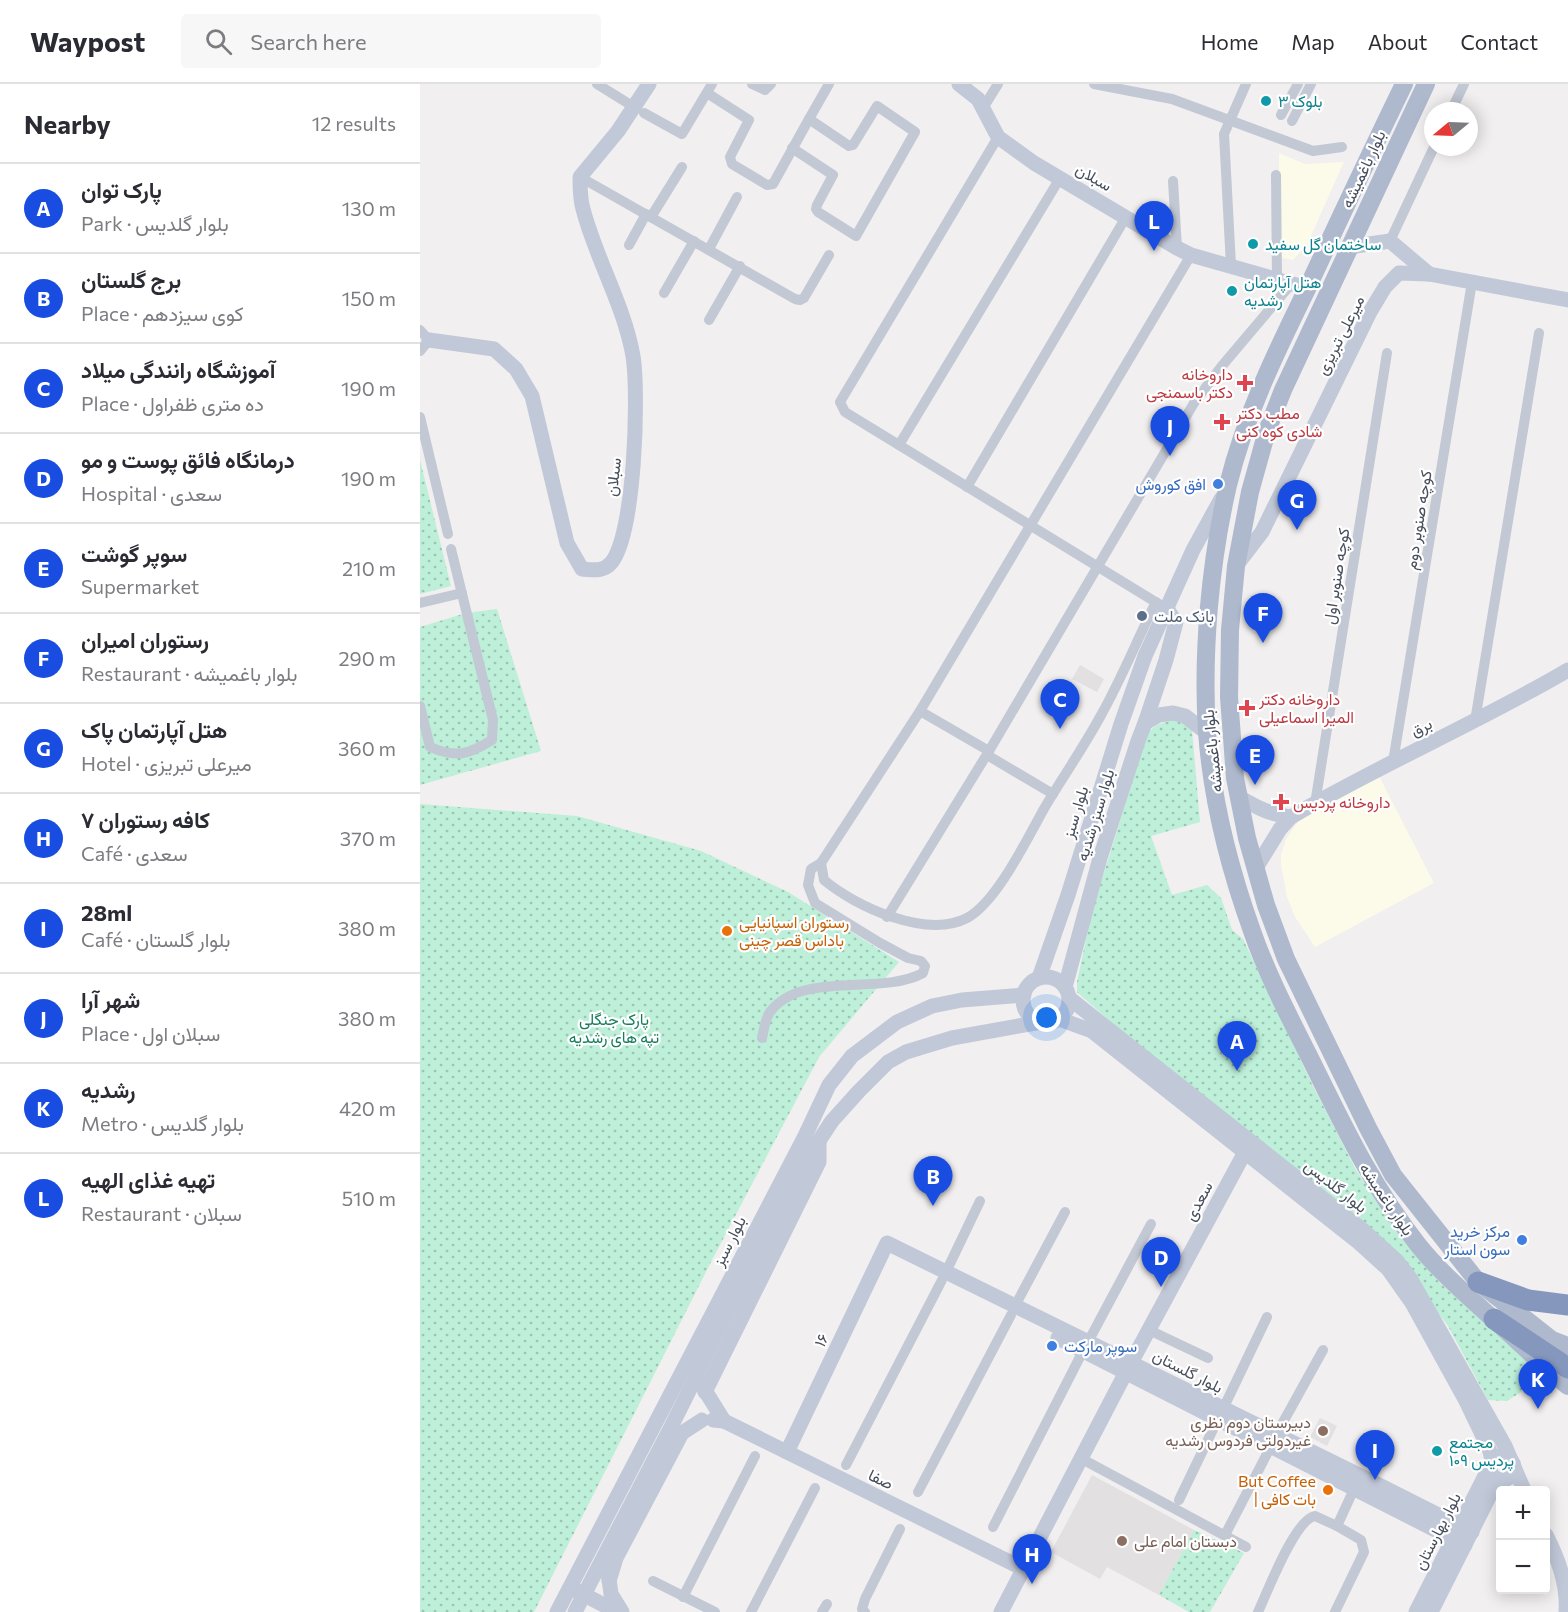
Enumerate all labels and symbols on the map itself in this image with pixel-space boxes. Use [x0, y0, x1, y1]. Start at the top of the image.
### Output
place label: بلوک ۳ [1278, 91, 1323, 112]
marker: بلوک ۳ [1259, 94, 1273, 108]
north arrow [1424, 102, 1478, 156]
street label: بلوار باغمیشه [1336, 127, 1391, 211]
street label: سبلان [1072, 159, 1116, 195]
pin: L [1134, 202, 1174, 251]
place label: ساختمان گل سفید [1265, 234, 1381, 255]
marker: ساختمان گل سفید [1246, 237, 1260, 251]
place label: هتل آپارتمان رشدیه [1244, 272, 1321, 311]
marker: هتل آپارتمان رشدیه [1225, 284, 1239, 298]
street label: میرعلی تبریزی [1311, 292, 1369, 378]
place label: داروخانه دکتر باسمنجی [1146, 364, 1233, 403]
marker: داروخانه دکتر باسمنجی [1238, 376, 1252, 390]
place label: مطب دکتر شادی کوه کنی [1235, 403, 1322, 442]
pin: J [1150, 406, 1190, 456]
marker: مطب دکتر شادی کوه کنی [1213, 413, 1231, 431]
street label: سبلان [601, 457, 625, 497]
street label: کوچه صنوبر دوم [1400, 469, 1438, 571]
place label: افق کوروش [1135, 474, 1206, 495]
marker: افق کوروش [1211, 477, 1225, 491]
pin: G [1278, 480, 1316, 530]
street label: کوچه صنوبر اول [1319, 526, 1355, 626]
pin: F [1244, 594, 1282, 643]
place label: بانک ملت [1154, 606, 1214, 626]
marker: بانک ملت [1135, 609, 1149, 623]
pin: C [1040, 680, 1080, 729]
place label: داروخانه دکتر المیرا اسماعیلی [1258, 689, 1354, 728]
marker: داروخانه دکتر المیرا اسماعیلی [1240, 701, 1254, 715]
street label: بلوار باغمیشه [1198, 708, 1227, 793]
street label: برق [1407, 713, 1436, 742]
pin: E [1236, 736, 1274, 785]
street label: بلوار سبز رشدیه [1072, 767, 1119, 864]
street label: بلوار سبز [1057, 783, 1093, 842]
place label: داروخانه پردیس [1293, 792, 1390, 814]
marker: داروخانه پردیس [1274, 795, 1288, 809]
place label: رستوران اسپانیایی باداس قصر چینی [739, 912, 849, 952]
marker: رستوران اسپانیایی باداس قصر چینی [720, 924, 734, 938]
your location [1032, 1003, 1061, 1032]
park label: پارک جنگلی تپه های رشدیه [569, 1009, 659, 1049]
pin: A [1218, 1022, 1256, 1071]
street label: بلوار گلدیس [1300, 1155, 1372, 1218]
pin: B [914, 1156, 952, 1206]
street label: بلوار باغمیشه [1355, 1159, 1419, 1240]
street label: سعدی [1179, 1178, 1217, 1225]
street label: بلوار سبز [707, 1213, 751, 1271]
place label: مرکز خرید سون استار [1443, 1221, 1510, 1260]
marker: مرکز خرید سون استار [1515, 1233, 1529, 1247]
pin: D [1142, 1238, 1180, 1287]
street label: ۱۶ [809, 1330, 832, 1350]
place label: سوپر مارکت [1064, 1336, 1137, 1358]
marker: سوپر مارکت [1045, 1339, 1059, 1353]
street label: بلوار گلستان [1149, 1345, 1226, 1398]
pin: K [1518, 1360, 1558, 1409]
place label: دبیرستان دوم نظری غیردولتی فردوس رشدیه [1165, 1412, 1311, 1451]
marker: دبیرستان دوم نظری غیردولتی فردوس رشدیه [1316, 1424, 1330, 1438]
pin: I [1356, 1430, 1394, 1480]
place label: مجتمع پردیس ۱۰۹ [1449, 1432, 1514, 1472]
marker: مجتمع پردیس ۱۰۹ [1430, 1444, 1444, 1458]
street label: صفا [866, 1464, 897, 1493]
place label: But Coffee | بات کافی [1238, 1471, 1316, 1510]
marker: But Coffee | بات کافی [1321, 1483, 1335, 1497]
street label: بلوار بهارستان [1409, 1489, 1466, 1573]
place label: دبستان امام علی [1134, 1531, 1237, 1552]
pin: H [1012, 1534, 1052, 1584]
marker: دبستان امام علی [1115, 1534, 1129, 1548]

